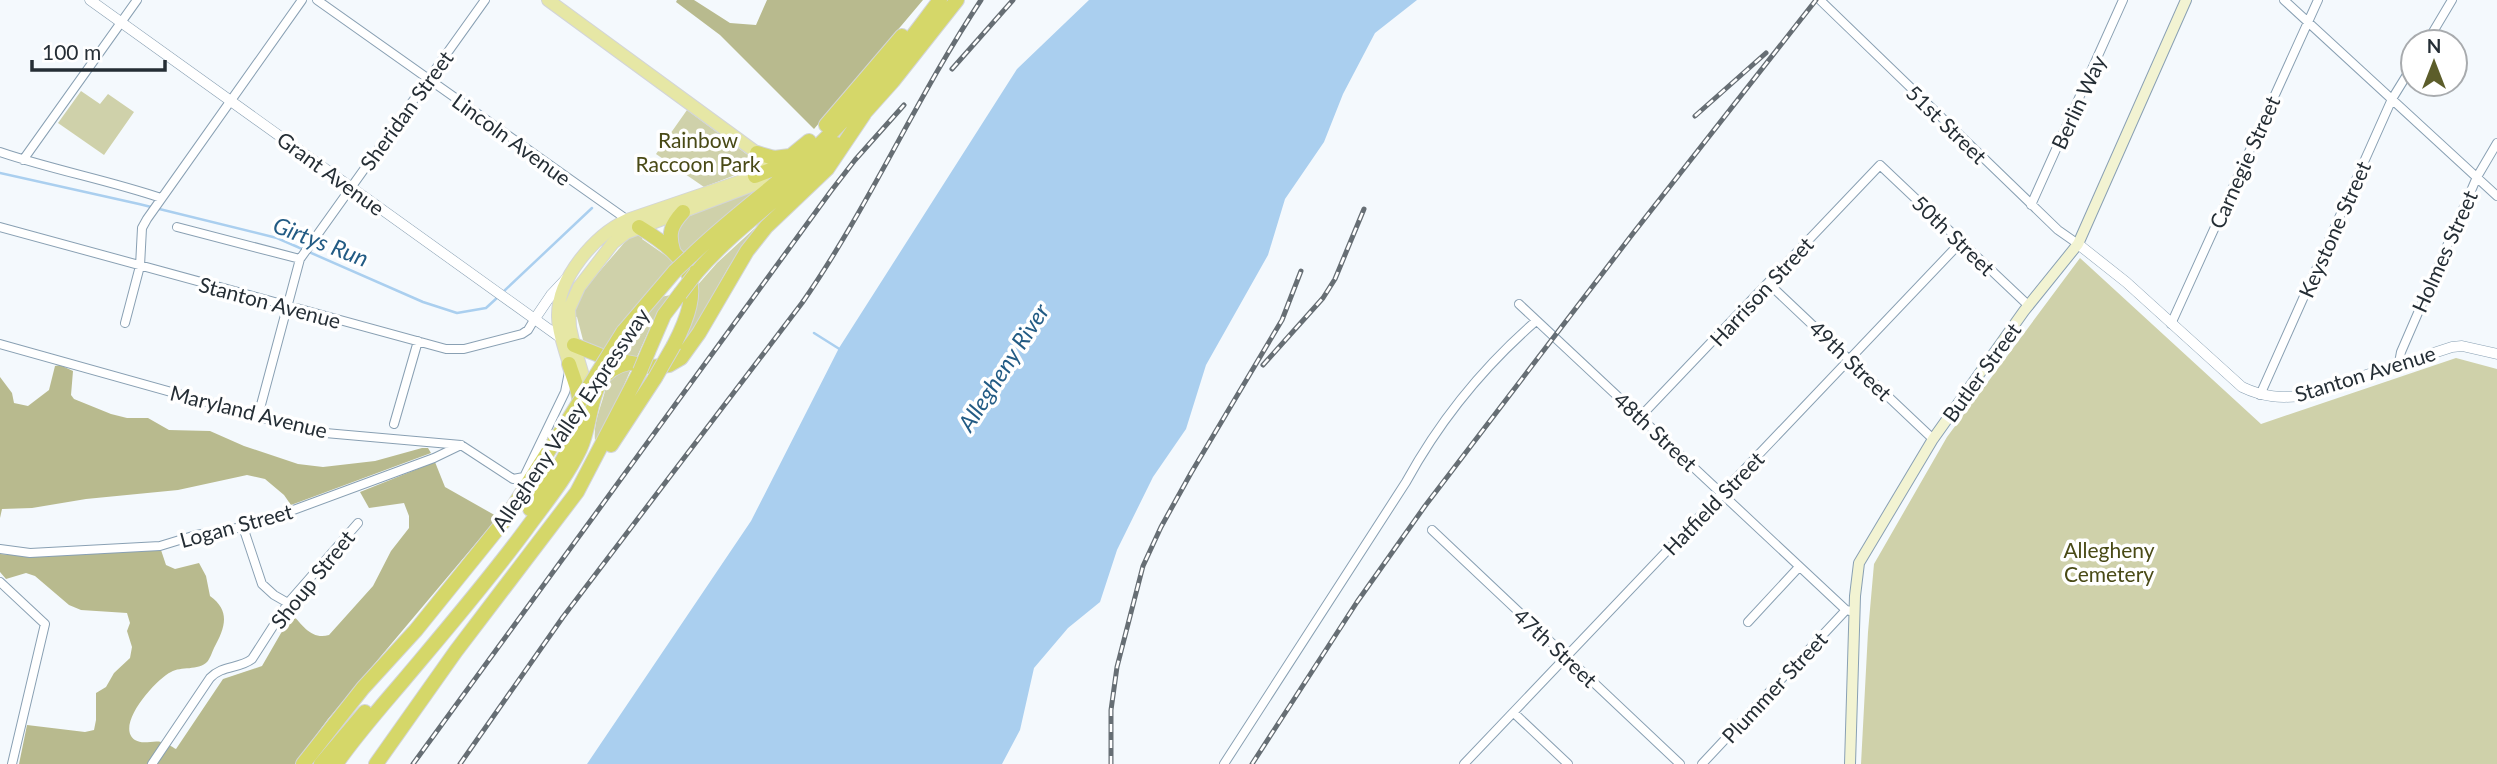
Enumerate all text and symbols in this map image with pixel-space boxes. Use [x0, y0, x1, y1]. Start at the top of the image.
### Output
scale bar [32, 28, 164, 72]
north arrow [2399, 28, 2469, 98]
text: N [2427, 34, 2441, 57]
text: 100 m [42, 39, 101, 64]
street label: Sheridan Street [354, 45, 458, 175]
street label: Berlin Way [2045, 51, 2111, 153]
street label: 51st Street [1902, 80, 1993, 169]
street label: Lincoln Avenue [448, 88, 576, 190]
street label: Carnegie Street [2204, 91, 2285, 232]
street label: Grant Avenue [273, 126, 389, 220]
park label: Rainbow Raccoon Park [635, 127, 761, 176]
street label: Keystone Street [2293, 157, 2375, 301]
street label: Holmes Street [2406, 186, 2482, 316]
street label: 50th Street [1908, 190, 2001, 281]
water label: Girtys Run [269, 210, 373, 272]
street label: Harrison Street [1704, 231, 1818, 351]
street label: Stanton Avenue [196, 271, 344, 333]
water label: Allegheny River [951, 297, 1055, 437]
street label: Allegheny Valley Expressway [486, 303, 654, 535]
street label: 49th Street [1805, 315, 1898, 406]
street label: Butler Street [1937, 317, 2026, 426]
street label: Stanton Avenue [2292, 340, 2438, 406]
street label: Maryland Avenue [168, 379, 330, 443]
street label: 48th Street [1609, 386, 1703, 476]
street label: Hatfield Street [1657, 446, 1769, 560]
street label: Logan Street [177, 498, 296, 552]
street label: Shoup Street [265, 525, 359, 633]
park label: Allegheny Cemetery [2063, 537, 2155, 586]
street label: 47th Street [1509, 602, 1603, 692]
street label: Plummer Street [1716, 626, 1832, 748]

